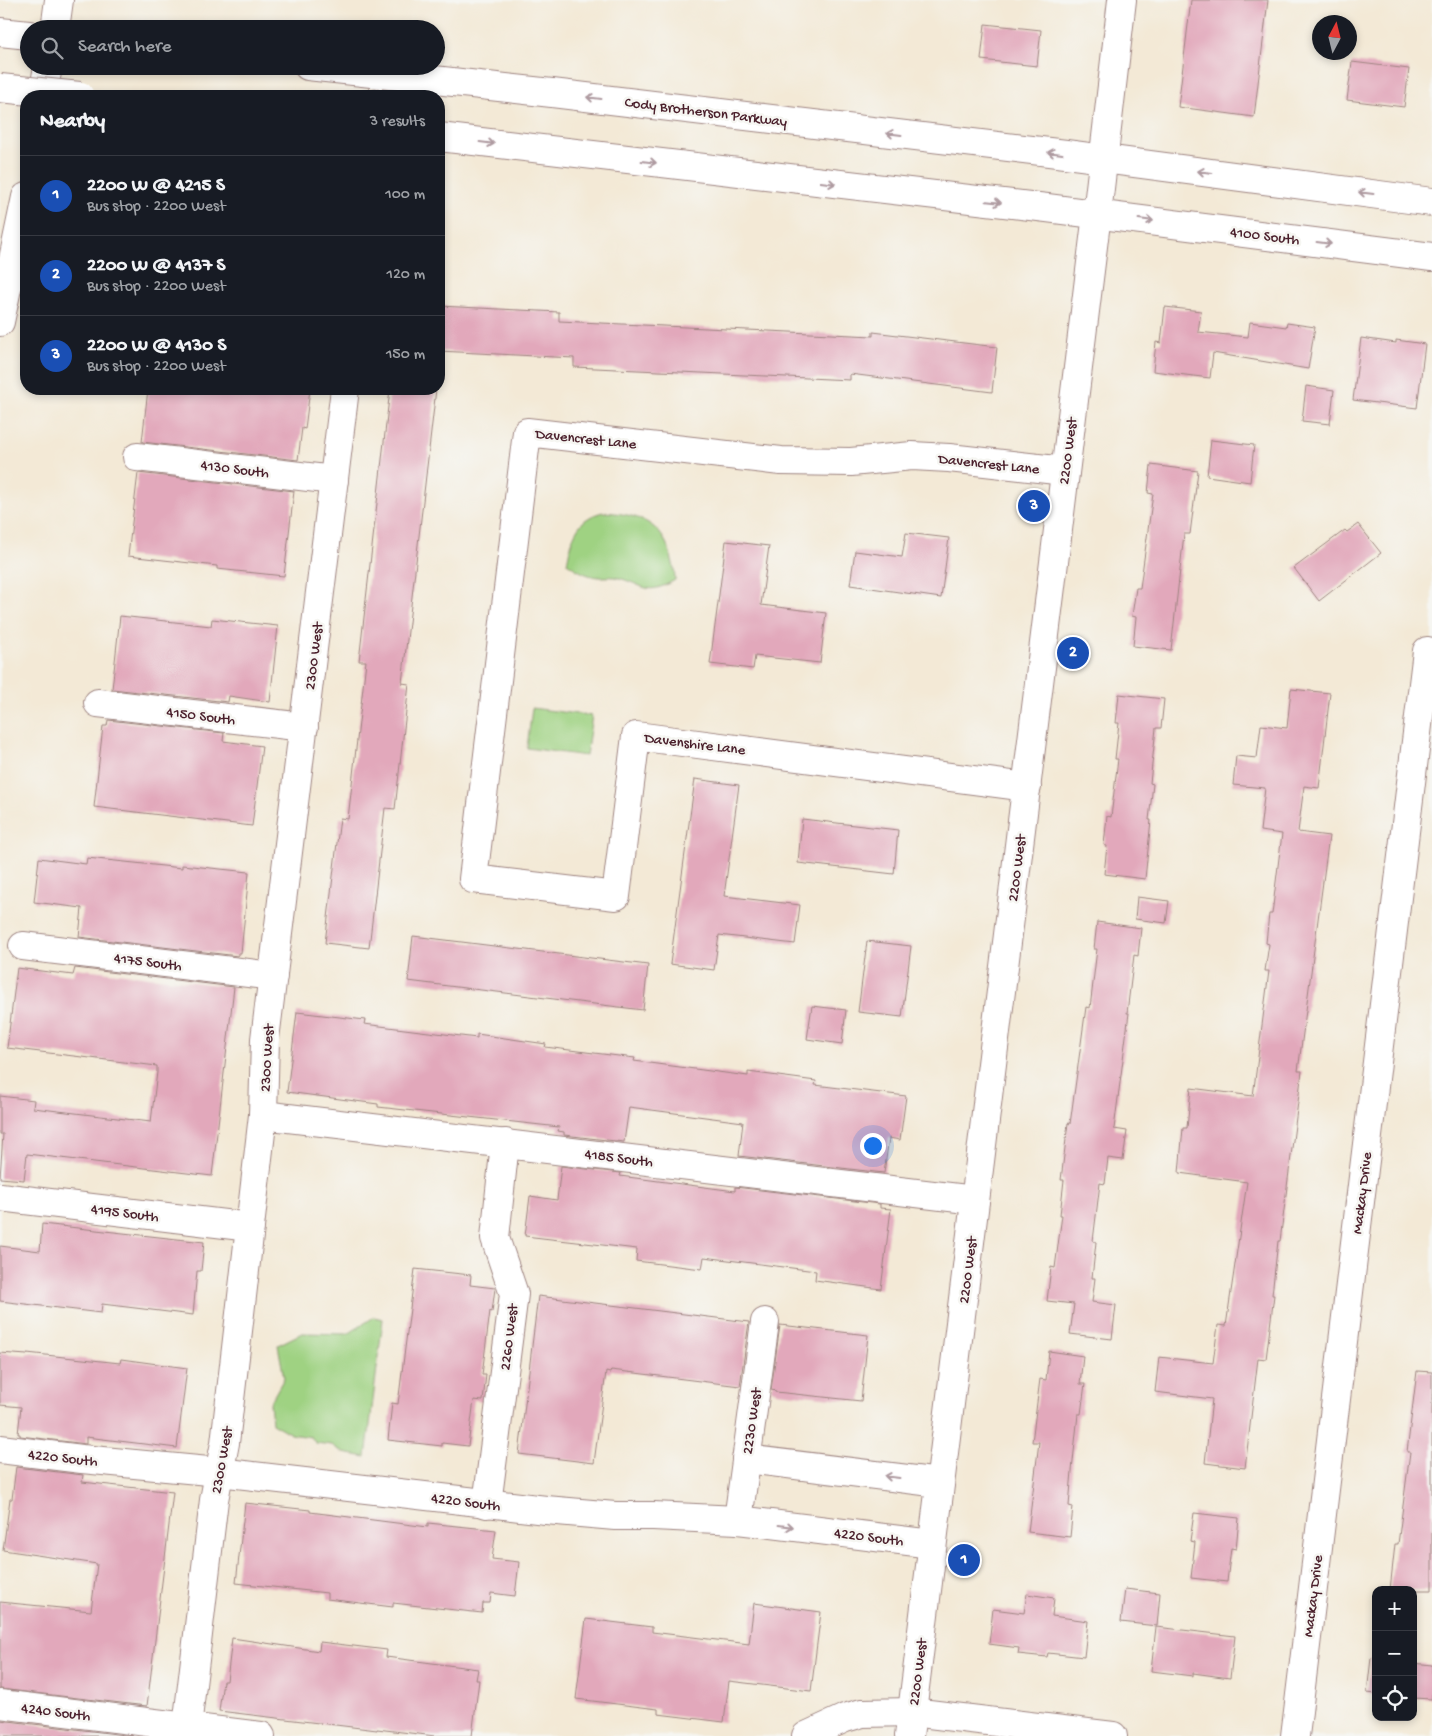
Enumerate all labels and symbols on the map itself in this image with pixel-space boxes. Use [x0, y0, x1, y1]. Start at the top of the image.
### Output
north arrow [1312, 15, 1357, 60]
one-way arrow [586, 93, 602, 103]
street label: Cody Brotherson Parkway [623, 94, 789, 132]
one-way arrow [886, 129, 902, 139]
one-way arrow [479, 138, 495, 148]
one-way arrow [1048, 148, 1064, 158]
one-way arrow [640, 157, 656, 167]
one-way arrow [1197, 167, 1213, 177]
one-way arrow [820, 178, 836, 188]
one-way arrow [1358, 188, 1374, 198]
one-way arrow [985, 197, 1001, 207]
one-way arrow [1137, 215, 1153, 225]
street label: 4100 South [1229, 224, 1300, 250]
one-way arrow [1316, 238, 1332, 248]
street label: 2200 West [1056, 415, 1082, 486]
street label: Davencrest Lane [533, 426, 638, 454]
street label: Davencrest Lane [936, 451, 1041, 479]
street label: 4130 South [199, 457, 270, 483]
pin: 3 [1018, 487, 1050, 525]
street label: 2300 West [302, 620, 328, 691]
pin: 2 [1057, 634, 1089, 672]
street label: 4150 South [165, 704, 236, 730]
street label: Davenshire Lane [642, 730, 747, 760]
street label: 2200 West [1005, 832, 1031, 903]
street label: 4175 South [113, 950, 183, 976]
street label: 2300 West [257, 1022, 279, 1092]
your location [860, 1133, 886, 1159]
street label: 4185 South [584, 1146, 654, 1172]
street label: Mackay Drive [1349, 1151, 1377, 1235]
street label: 4195 South [90, 1201, 160, 1227]
street label: 2200 West [956, 1234, 982, 1305]
street label: 2260 West [497, 1301, 523, 1371]
street label: 2230 West [739, 1385, 767, 1456]
street label: 2300 West [208, 1424, 238, 1495]
street label: 4220 South [27, 1446, 98, 1472]
one-way arrow [884, 1472, 900, 1482]
street label: 4220 South [430, 1490, 502, 1516]
one-way arrow [778, 1521, 794, 1531]
street label: 4220 South [833, 1525, 905, 1551]
pin: 1 [948, 1541, 980, 1579]
street label: Mackay Drive [1300, 1554, 1328, 1638]
street label: 2200 West [906, 1636, 932, 1707]
street label: 4240 South [20, 1700, 91, 1726]

